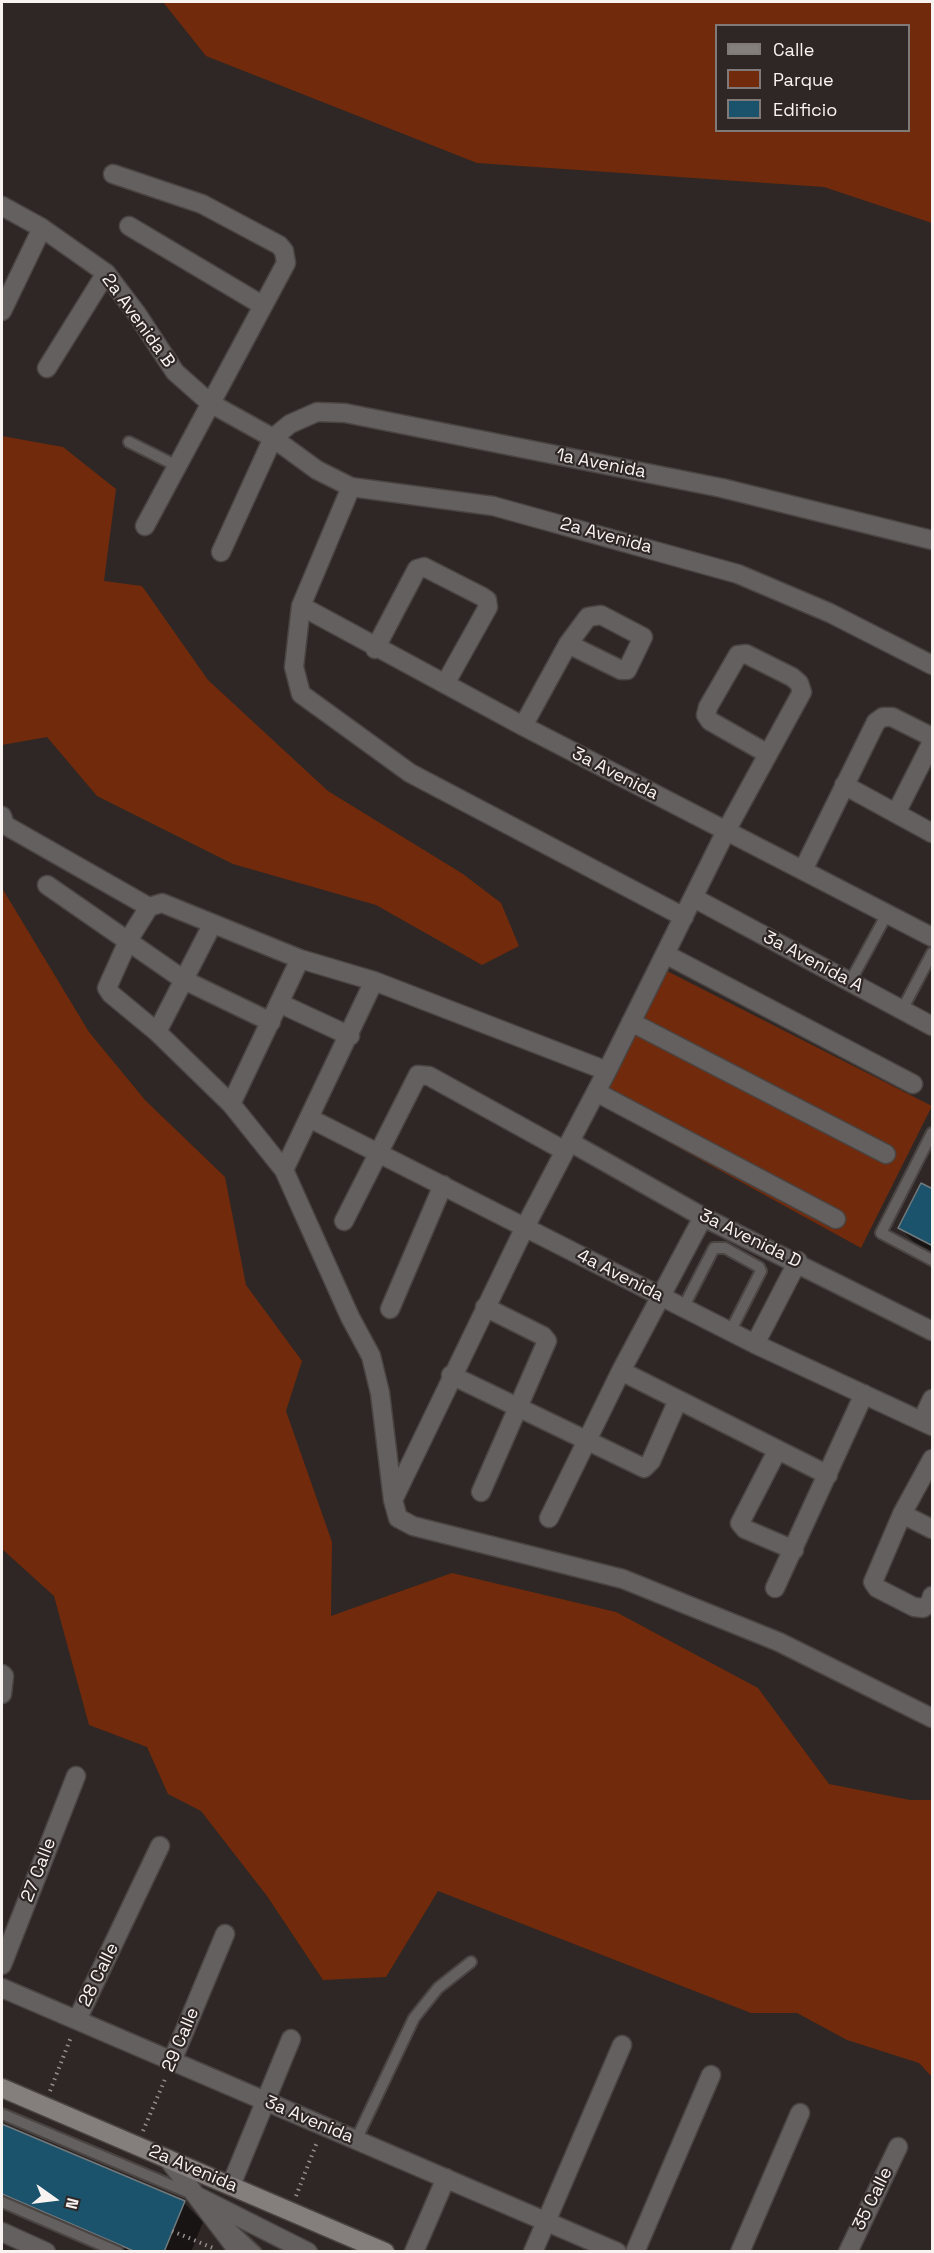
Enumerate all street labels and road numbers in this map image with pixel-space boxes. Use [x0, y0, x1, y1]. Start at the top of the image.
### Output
street label: 2a Avenida B [97, 270, 179, 372]
street label: 1a Avenida [554, 445, 648, 483]
street label: 2a Avenida [558, 513, 654, 559]
street label: 3a Avenida [568, 743, 662, 805]
street label: 3a Avenida A [759, 927, 867, 997]
street label: 3a Avenida D [695, 1205, 805, 1273]
street label: 4a Avenida [573, 1245, 667, 1307]
street label: 27 Calle [17, 1835, 61, 1905]
street label: 28 Calle [74, 1940, 124, 2010]
street label: 29 Calle [158, 2005, 204, 2075]
street label: 3a Avenida [261, 2092, 357, 2148]
street label: 2a Avenida [145, 2141, 241, 2197]
street label: 35 Calle [848, 2164, 898, 2234]

